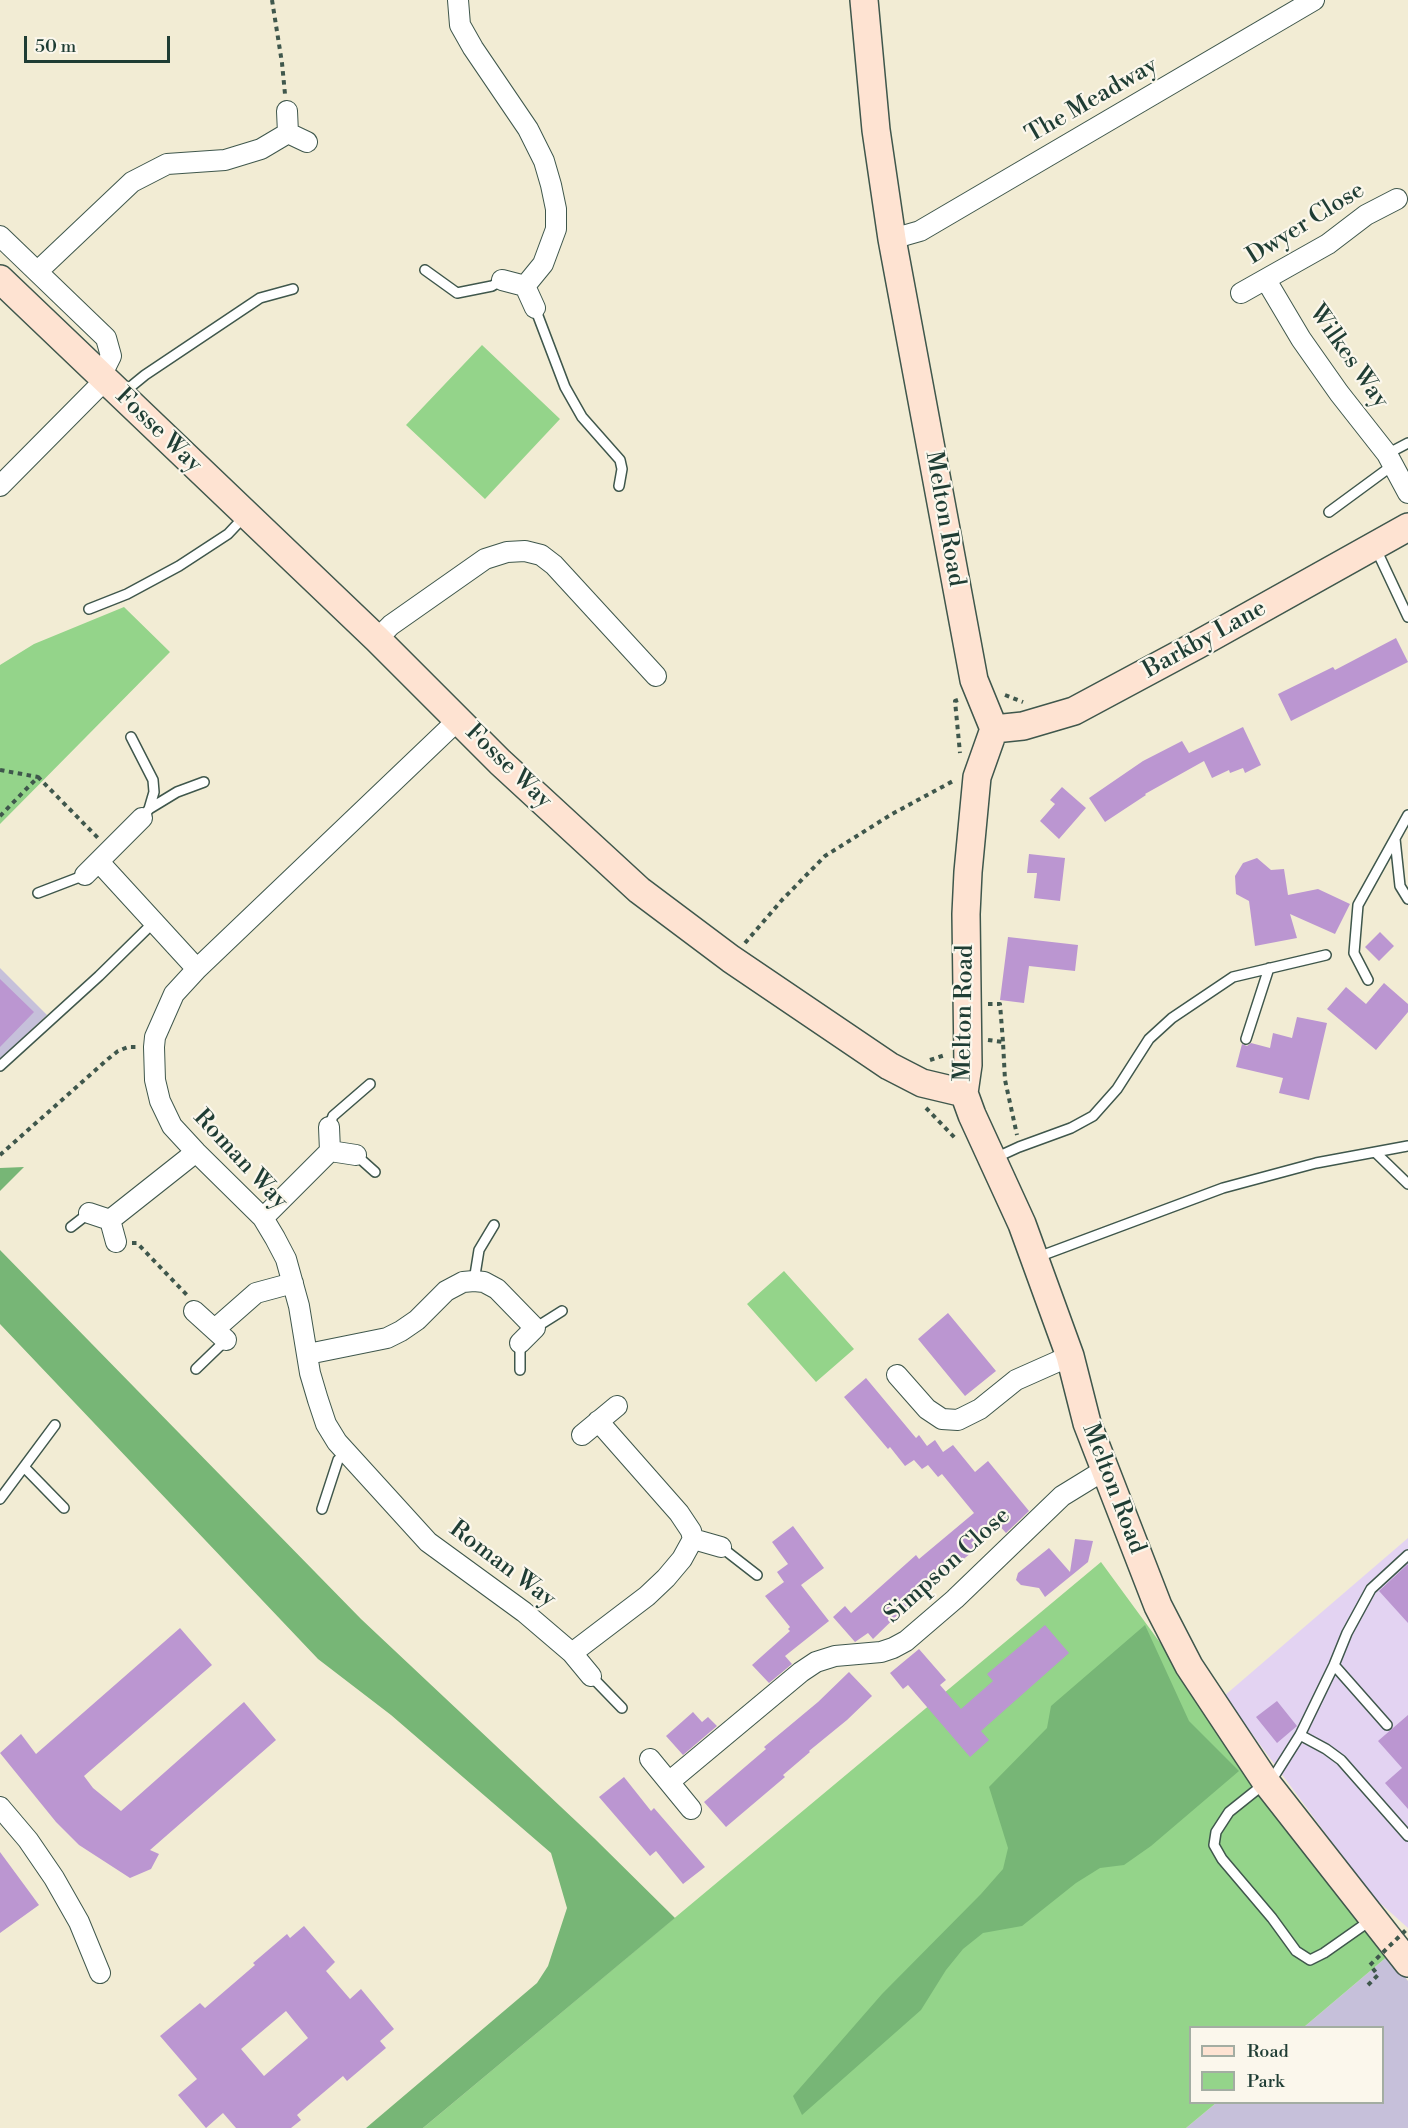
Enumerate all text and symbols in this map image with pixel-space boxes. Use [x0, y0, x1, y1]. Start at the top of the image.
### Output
scale bar [27, 24, 172, 62]
text: 50 m [35, 35, 76, 58]
street label: The Meadway [1021, 52, 1163, 150]
street label: Dwyer Close [1242, 176, 1370, 272]
street label: Wilkes Way [1302, 300, 1394, 414]
street label: Fosse Way [109, 383, 207, 479]
street label: Melton Road [918, 449, 970, 589]
street label: Barkby Lane [1139, 594, 1271, 686]
street label: Fosse Way [459, 719, 557, 815]
street label: Melton Road [949, 944, 981, 1082]
street label: Roman Way [186, 1104, 294, 1216]
street label: Melton Road [1075, 1420, 1151, 1558]
street label: Simpson Close [879, 1502, 1017, 1630]
street label: Roman Way [443, 1516, 561, 1614]
legend [1189, 2026, 1384, 2104]
text: Road [1247, 2040, 1289, 2063]
text: Park [1247, 2070, 1284, 2093]

